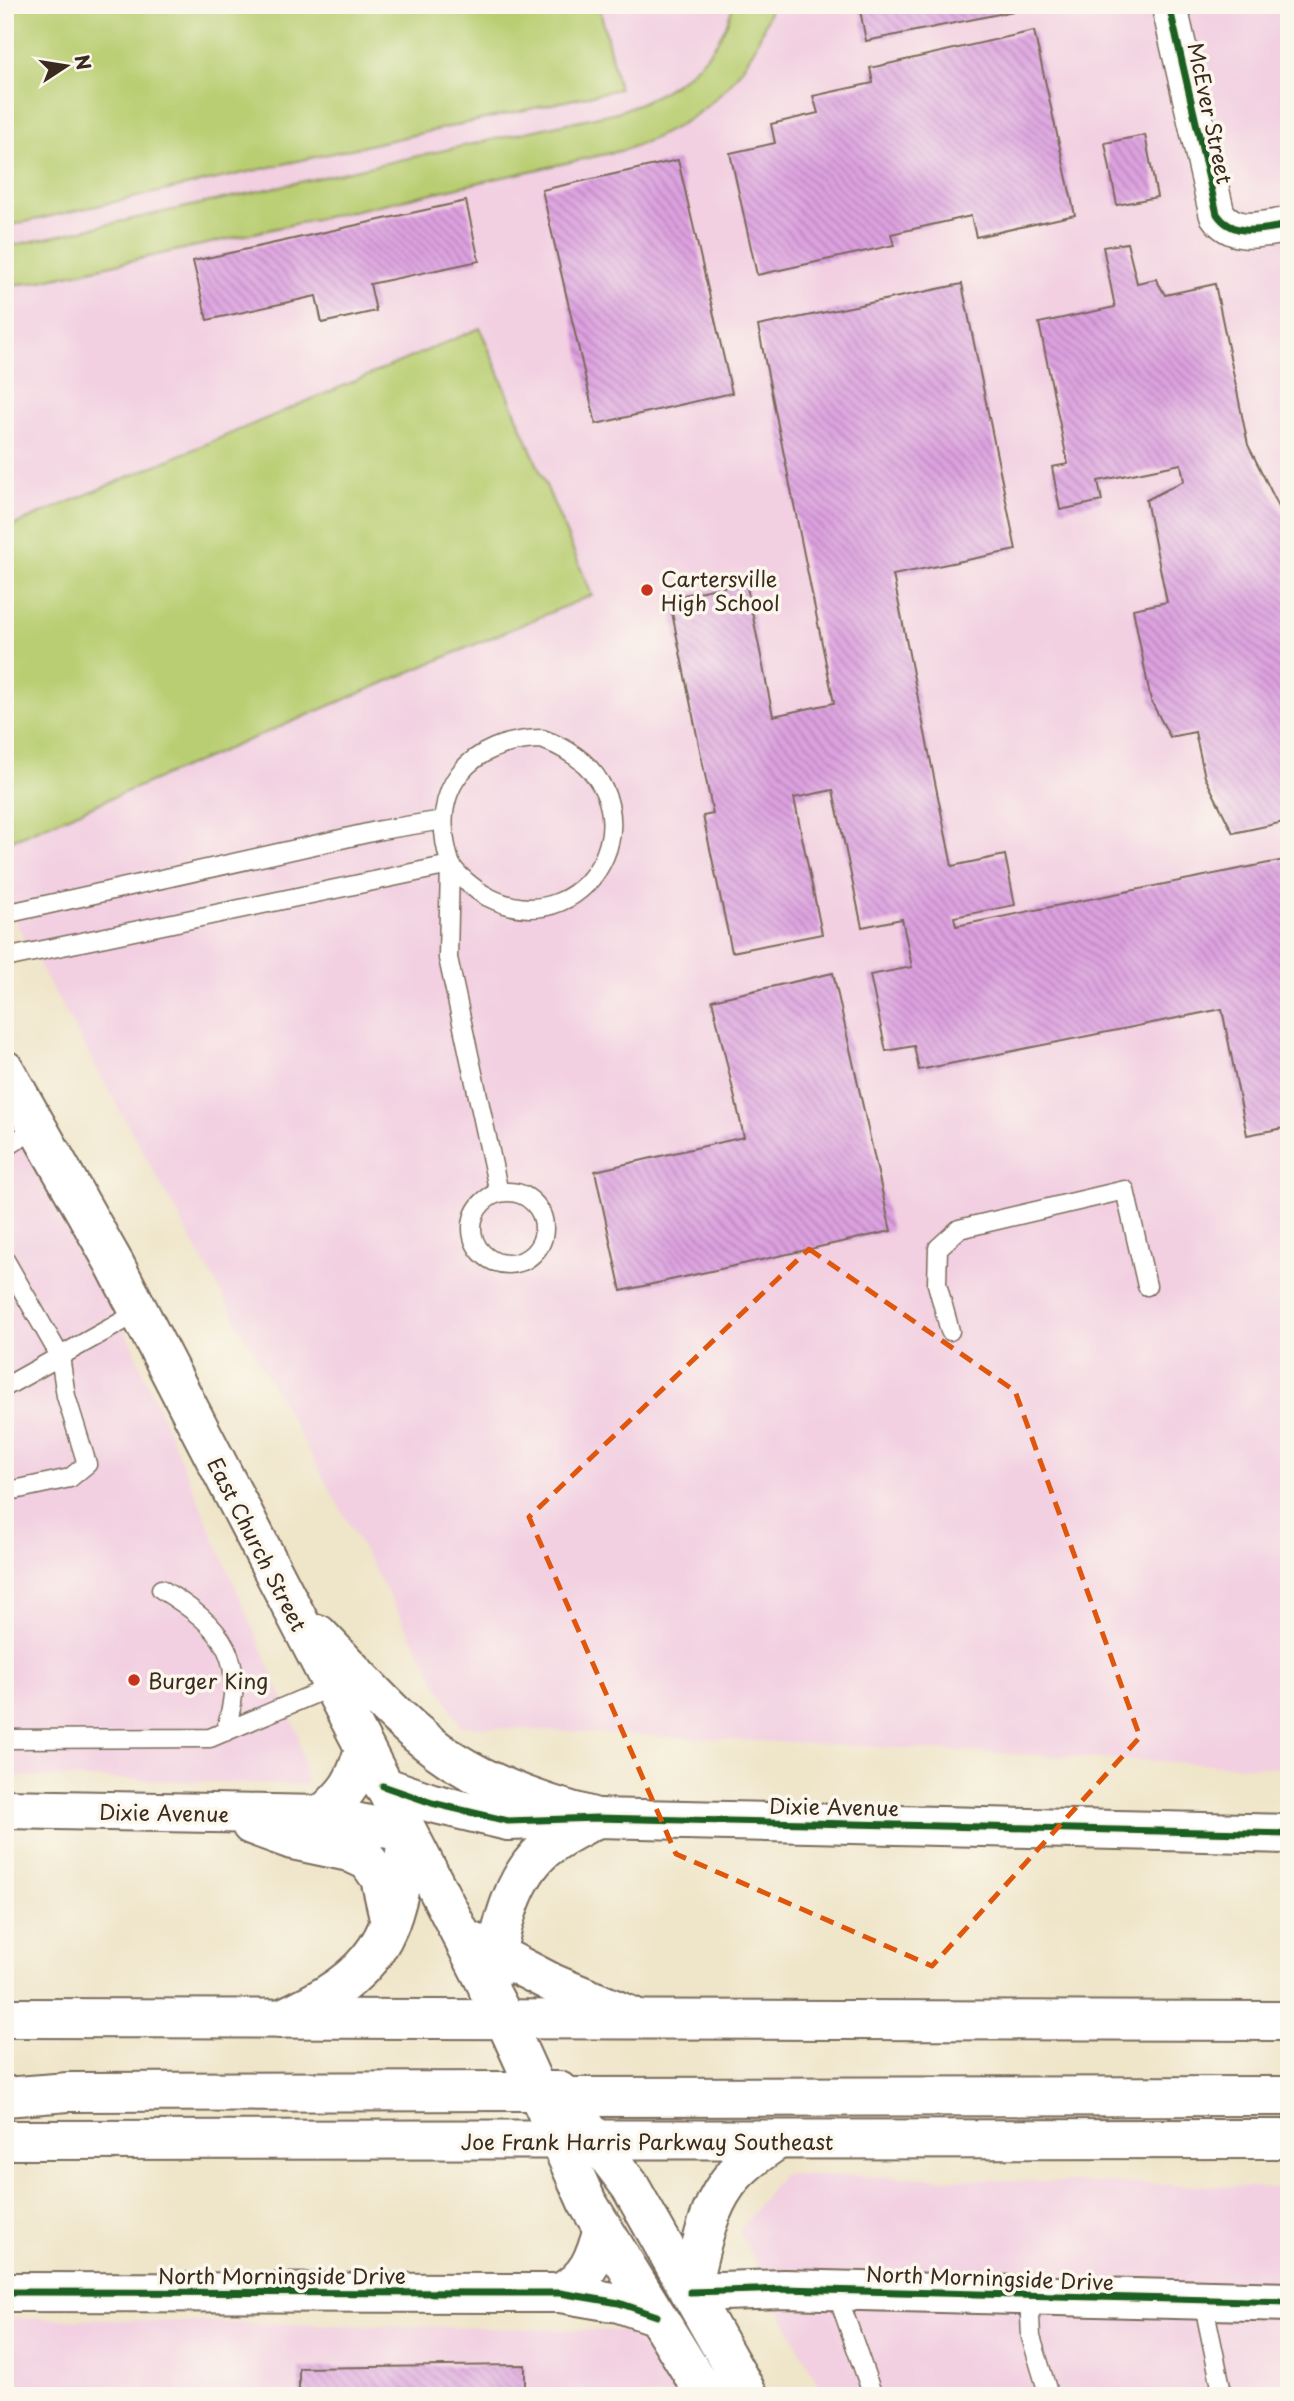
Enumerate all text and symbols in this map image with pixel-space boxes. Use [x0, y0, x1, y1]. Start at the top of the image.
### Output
north arrow [32, 32, 102, 102]
street label: McEver Street [1180, 39, 1242, 187]
text: N [68, 52, 99, 73]
place label: Cartersville High School [661, 562, 780, 618]
marker: Cartersville High School [639, 582, 655, 598]
street label: East Church Street [200, 1451, 316, 1637]
place label: Burger King [148, 1664, 268, 1696]
marker: Burger King [126, 1672, 142, 1688]
street label: Dixie Avenue [769, 1789, 899, 1823]
street label: Dixie Avenue [99, 1795, 229, 1829]
street label: Joe Frank Harris Parkway Southeast [461, 2125, 833, 2157]
street label: North Morningside Drive [866, 2257, 1114, 2297]
street label: North Morningside Drive [158, 2259, 406, 2291]

